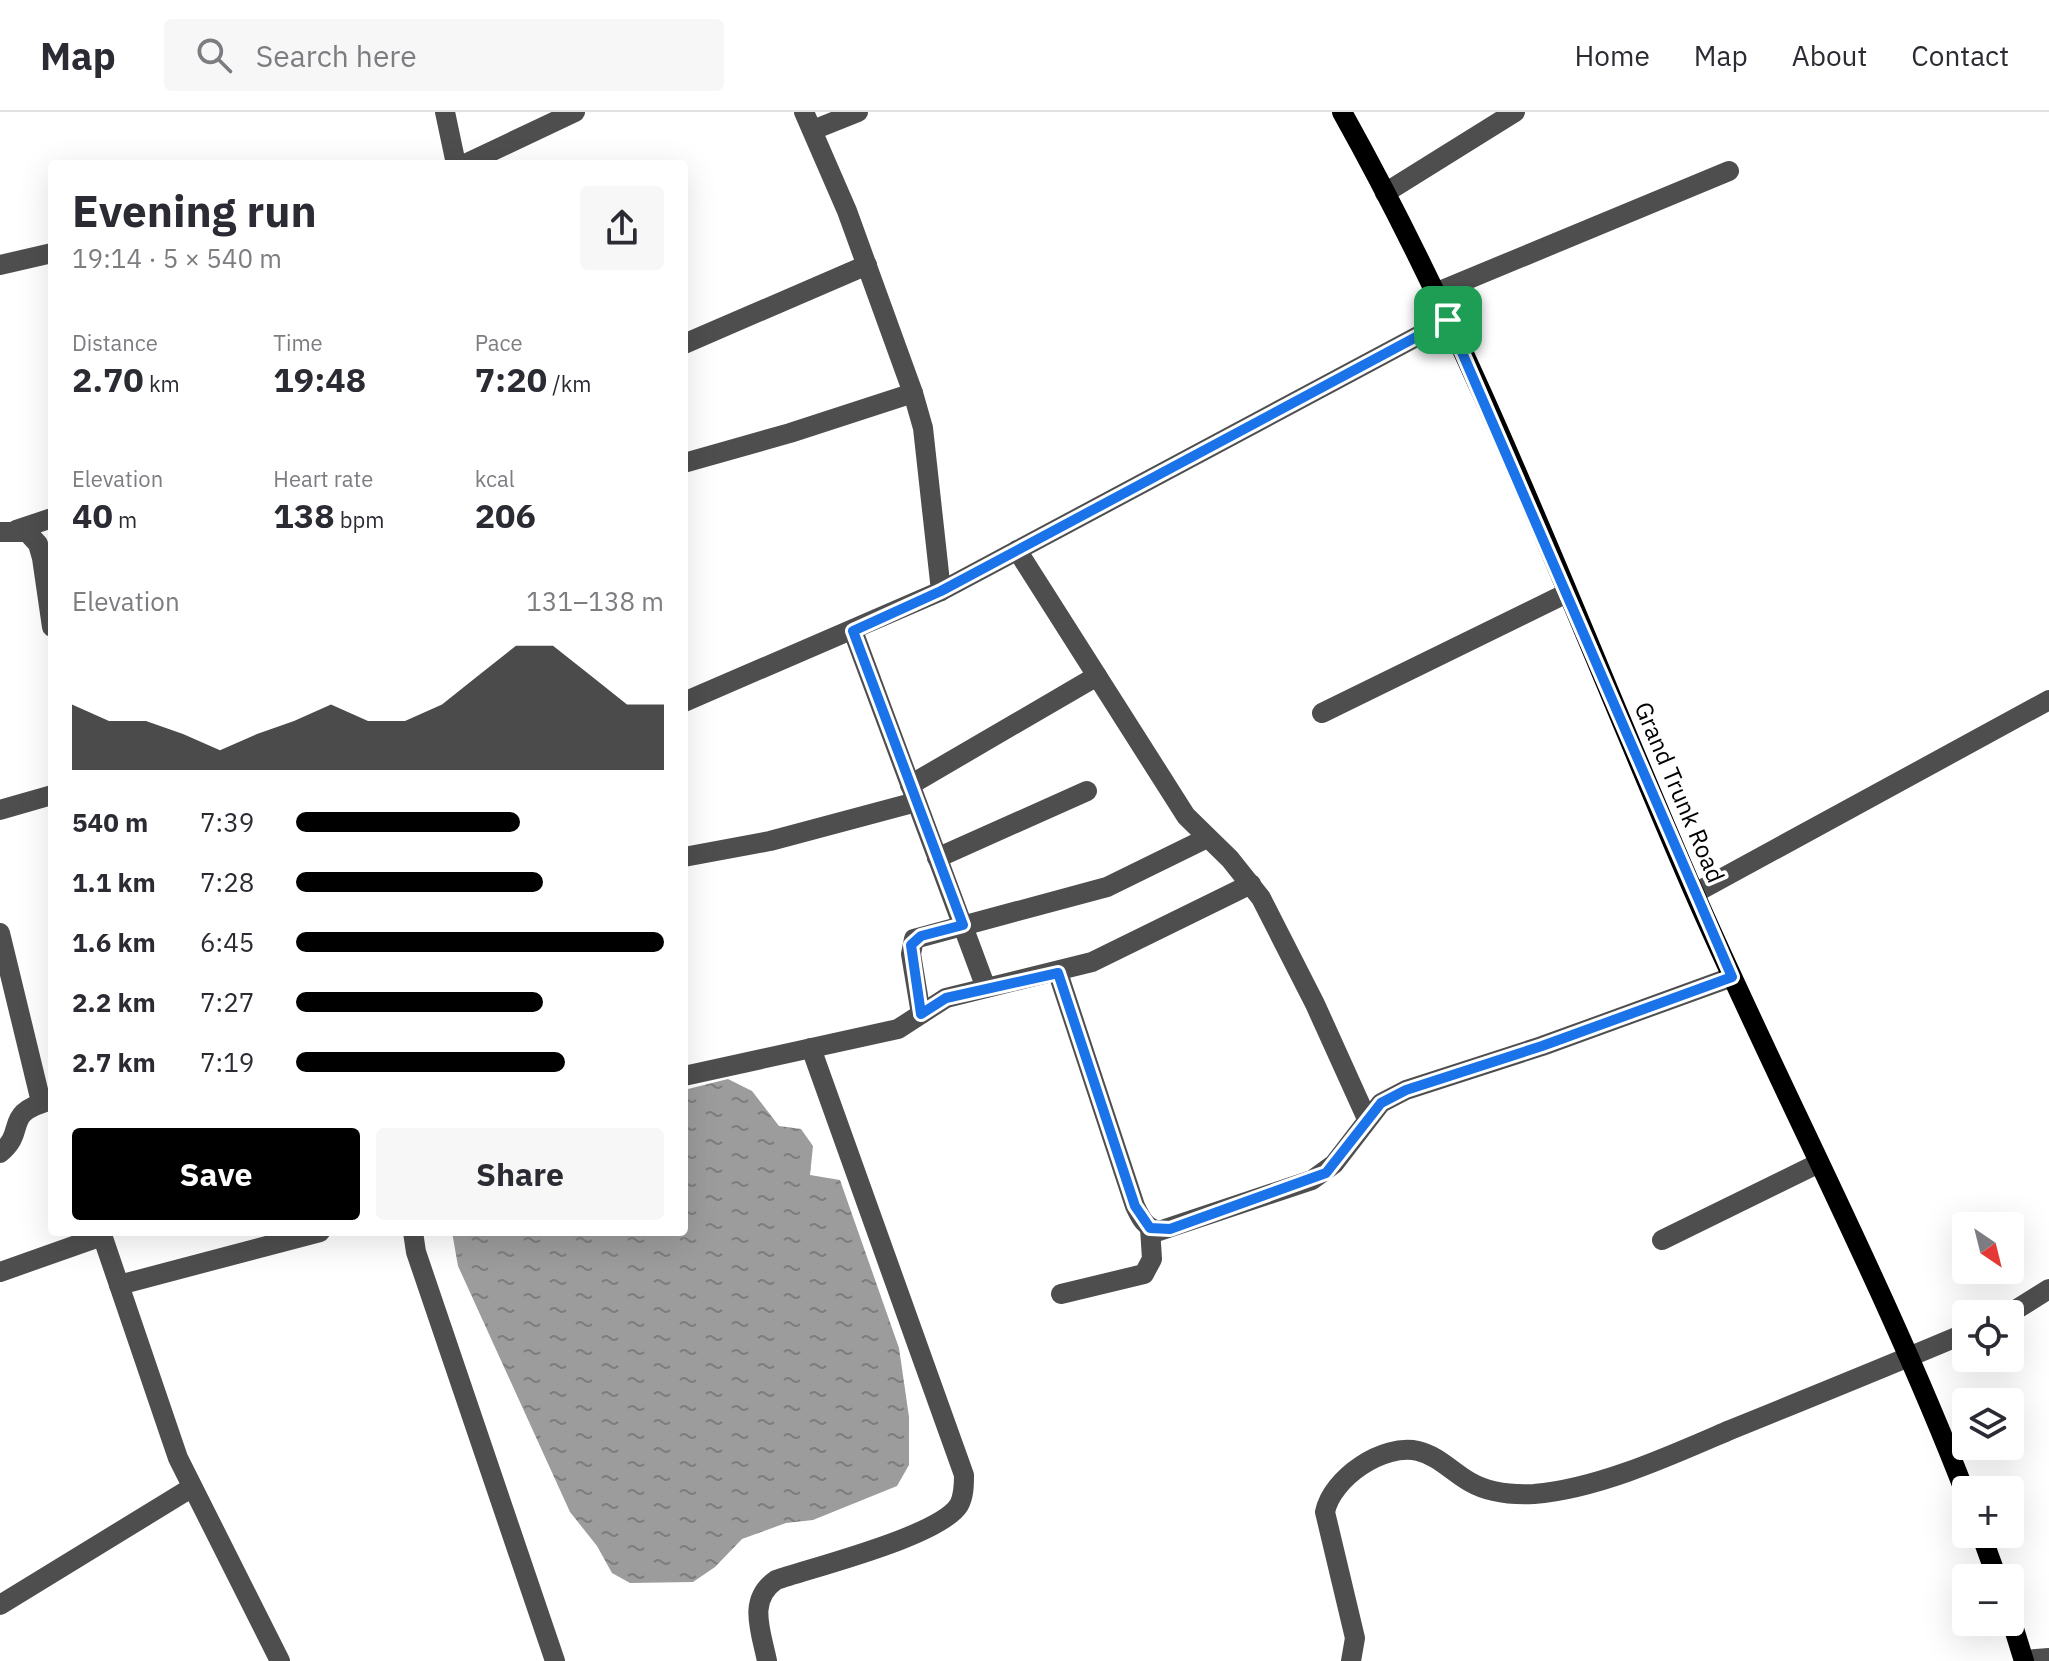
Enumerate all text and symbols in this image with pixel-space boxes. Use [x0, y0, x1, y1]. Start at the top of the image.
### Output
search box [164, 19, 724, 91]
text: Map [40, 31, 116, 80]
icon: search [192, 33, 236, 77]
text: Search here [256, 36, 417, 75]
text: Home [1574, 37, 1650, 74]
text: Map [1694, 37, 1748, 74]
text: About [1792, 37, 1867, 74]
text: Contact [1911, 37, 2009, 74]
text: Evening run [72, 182, 317, 239]
button: share [580, 186, 664, 270]
text: 19:14 · 5 × 540 m [72, 241, 282, 275]
pin [1414, 286, 1482, 354]
icon: arrive [1426, 298, 1470, 342]
text: Distance [72, 328, 158, 357]
text: Time [273, 328, 323, 357]
text: Pace [475, 328, 523, 357]
text: 2.70 [72, 357, 144, 401]
text: 19:48 [273, 357, 366, 401]
text: 7:20 [475, 357, 547, 401]
text: km [144, 369, 180, 398]
text: /km [547, 369, 592, 398]
text: Elevation [72, 464, 163, 493]
text: Heart rate [273, 464, 373, 493]
text: kcal [475, 464, 515, 493]
text: 40 [72, 493, 113, 537]
text: 138 [273, 493, 335, 537]
text: 206 [475, 493, 536, 537]
text: m [113, 505, 137, 534]
text: bpm [335, 505, 384, 534]
text: Elevation [72, 584, 180, 618]
text: 131–138 m [526, 584, 664, 618]
street label: Grand Trunk Road [1627, 697, 1733, 887]
text: 540 m [72, 805, 148, 839]
text: 7:39 [200, 805, 254, 839]
text: 1.1 km [72, 865, 156, 899]
text: 7:28 [200, 865, 254, 899]
text: 1.6 km [72, 925, 156, 959]
text: 6:45 [200, 925, 254, 959]
text: 2.2 km [72, 985, 156, 1019]
text: 7:27 [200, 985, 254, 1019]
text: 2.7 km [72, 1045, 156, 1079]
text: 7:19 [200, 1045, 254, 1079]
button: Save [72, 1128, 360, 1220]
button: Share [376, 1128, 664, 1220]
north arrow [1952, 1212, 2024, 1284]
map controls [1952, 1212, 2024, 1636]
button: locate [1952, 1300, 2024, 1372]
button: layers [1952, 1388, 2024, 1460]
button: + [1952, 1476, 2024, 1548]
button: − [1952, 1564, 2024, 1636]

